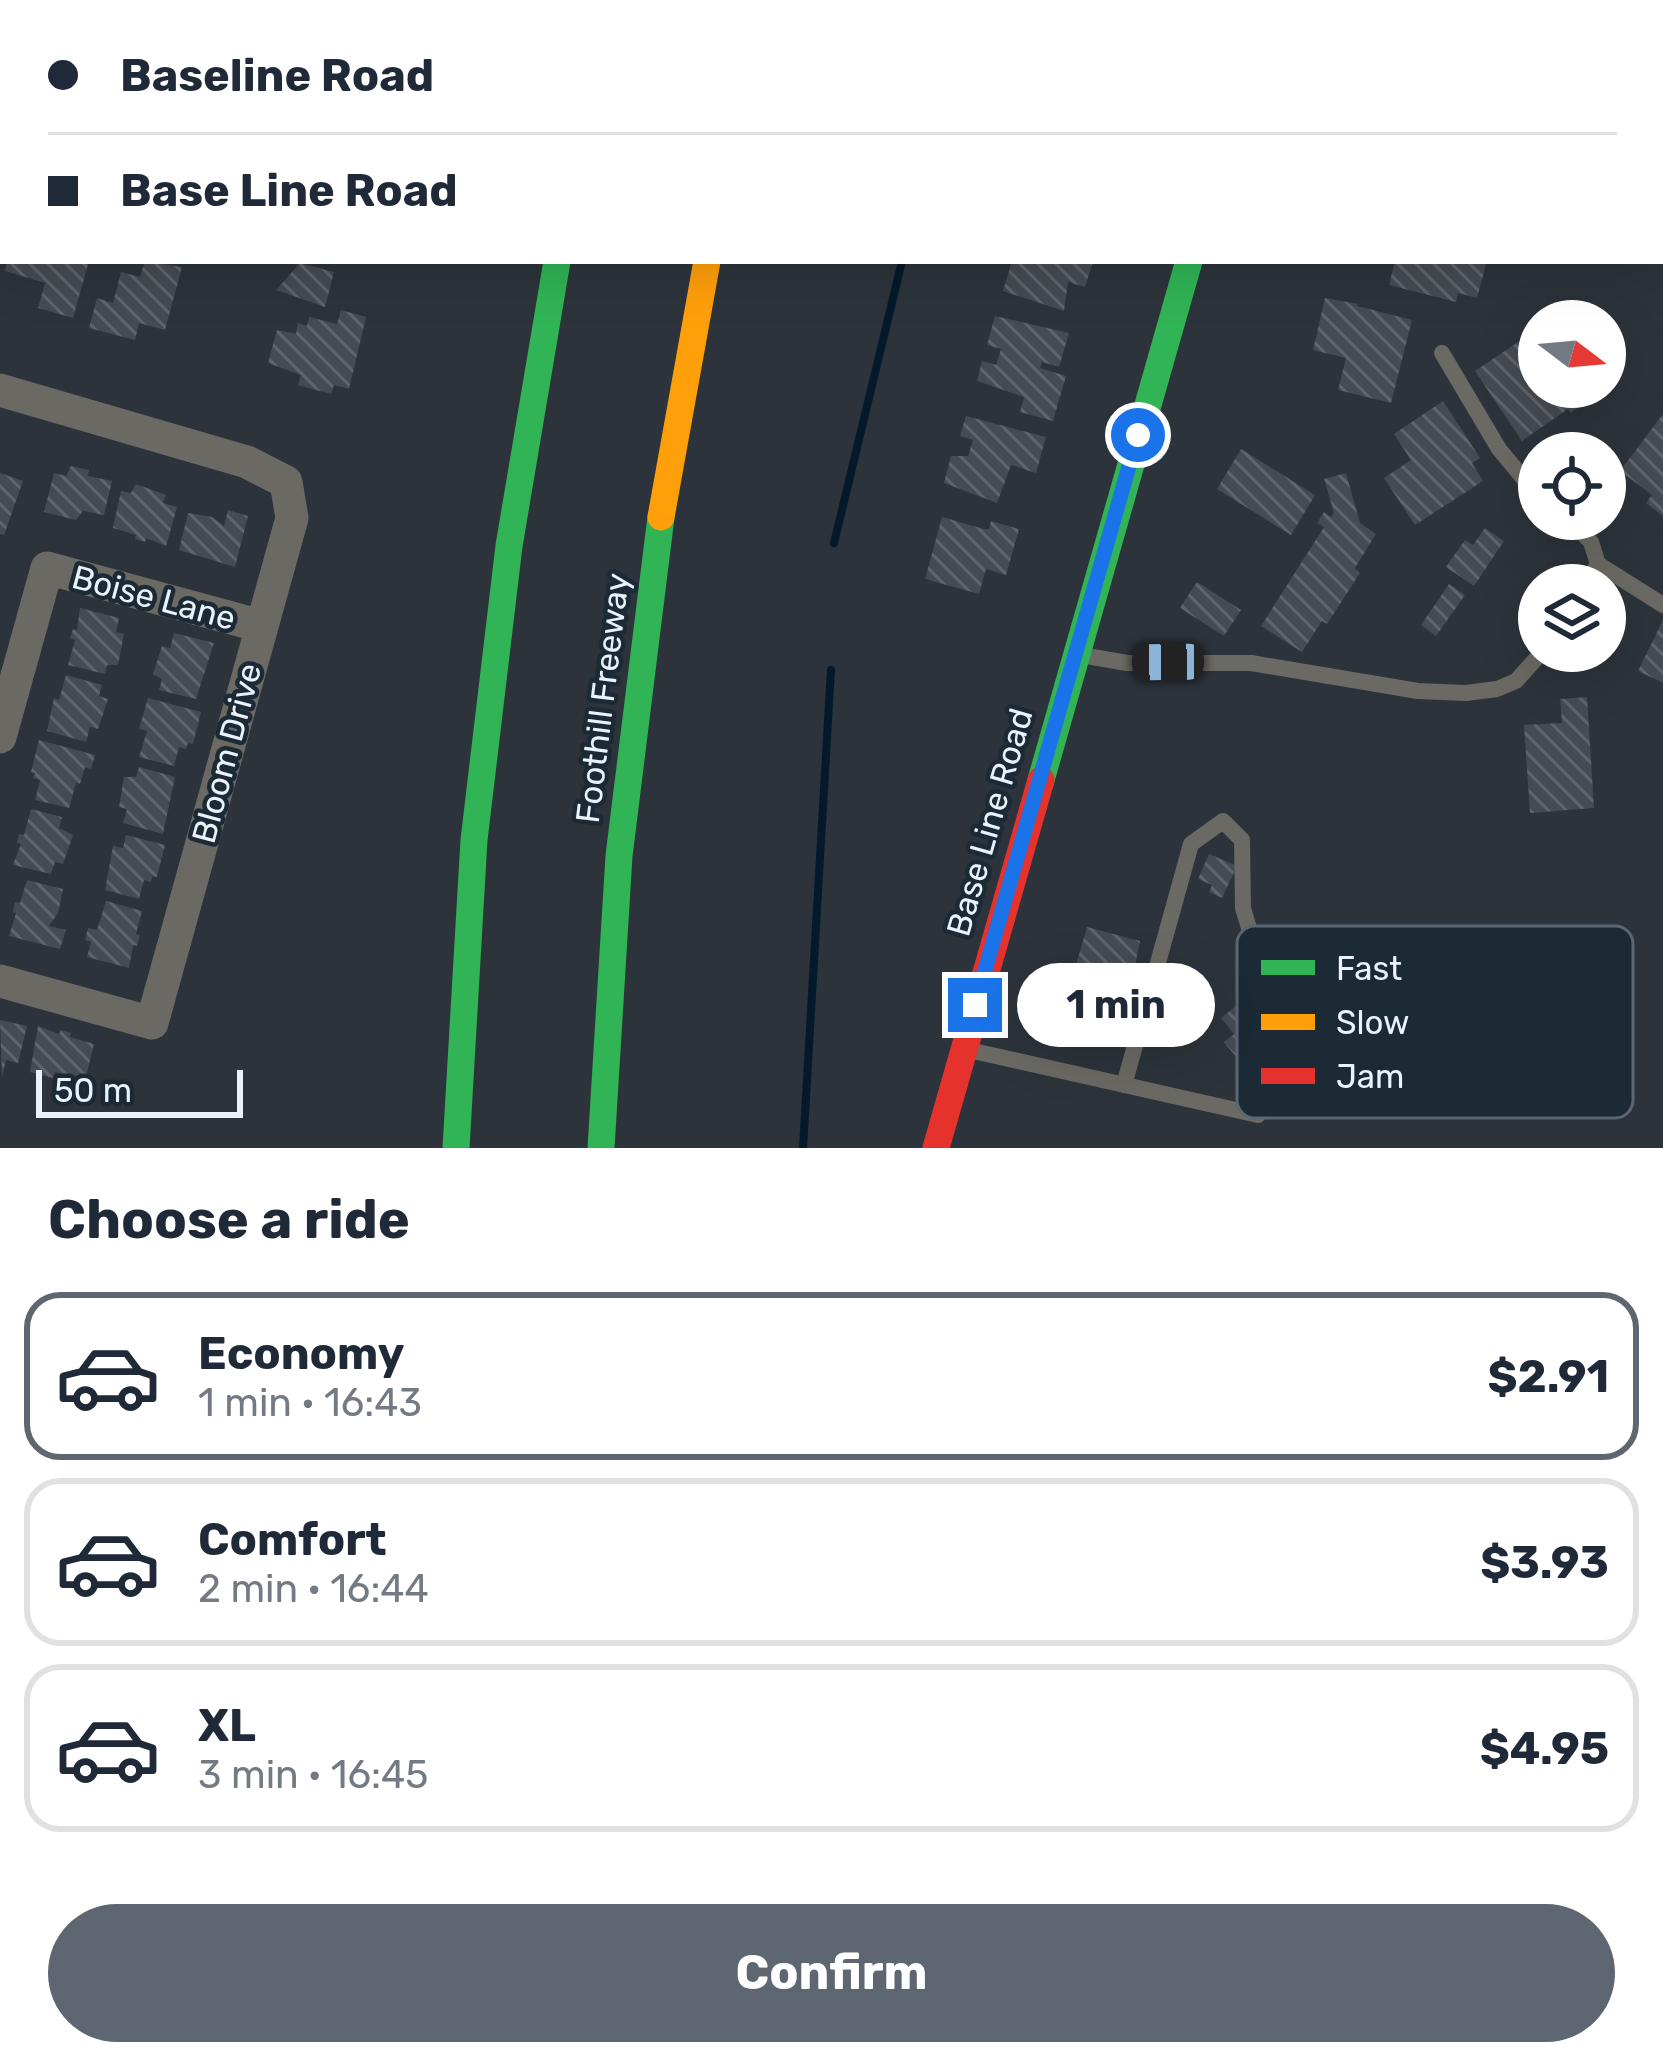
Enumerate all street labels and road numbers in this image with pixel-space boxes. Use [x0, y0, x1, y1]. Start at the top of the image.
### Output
street label: Boise Lane [68, 557, 240, 638]
street label: Foothill Freeway [568, 571, 637, 825]
street label: Bloom Drive [184, 659, 269, 847]
street label: Base Line Road [938, 704, 1041, 940]

